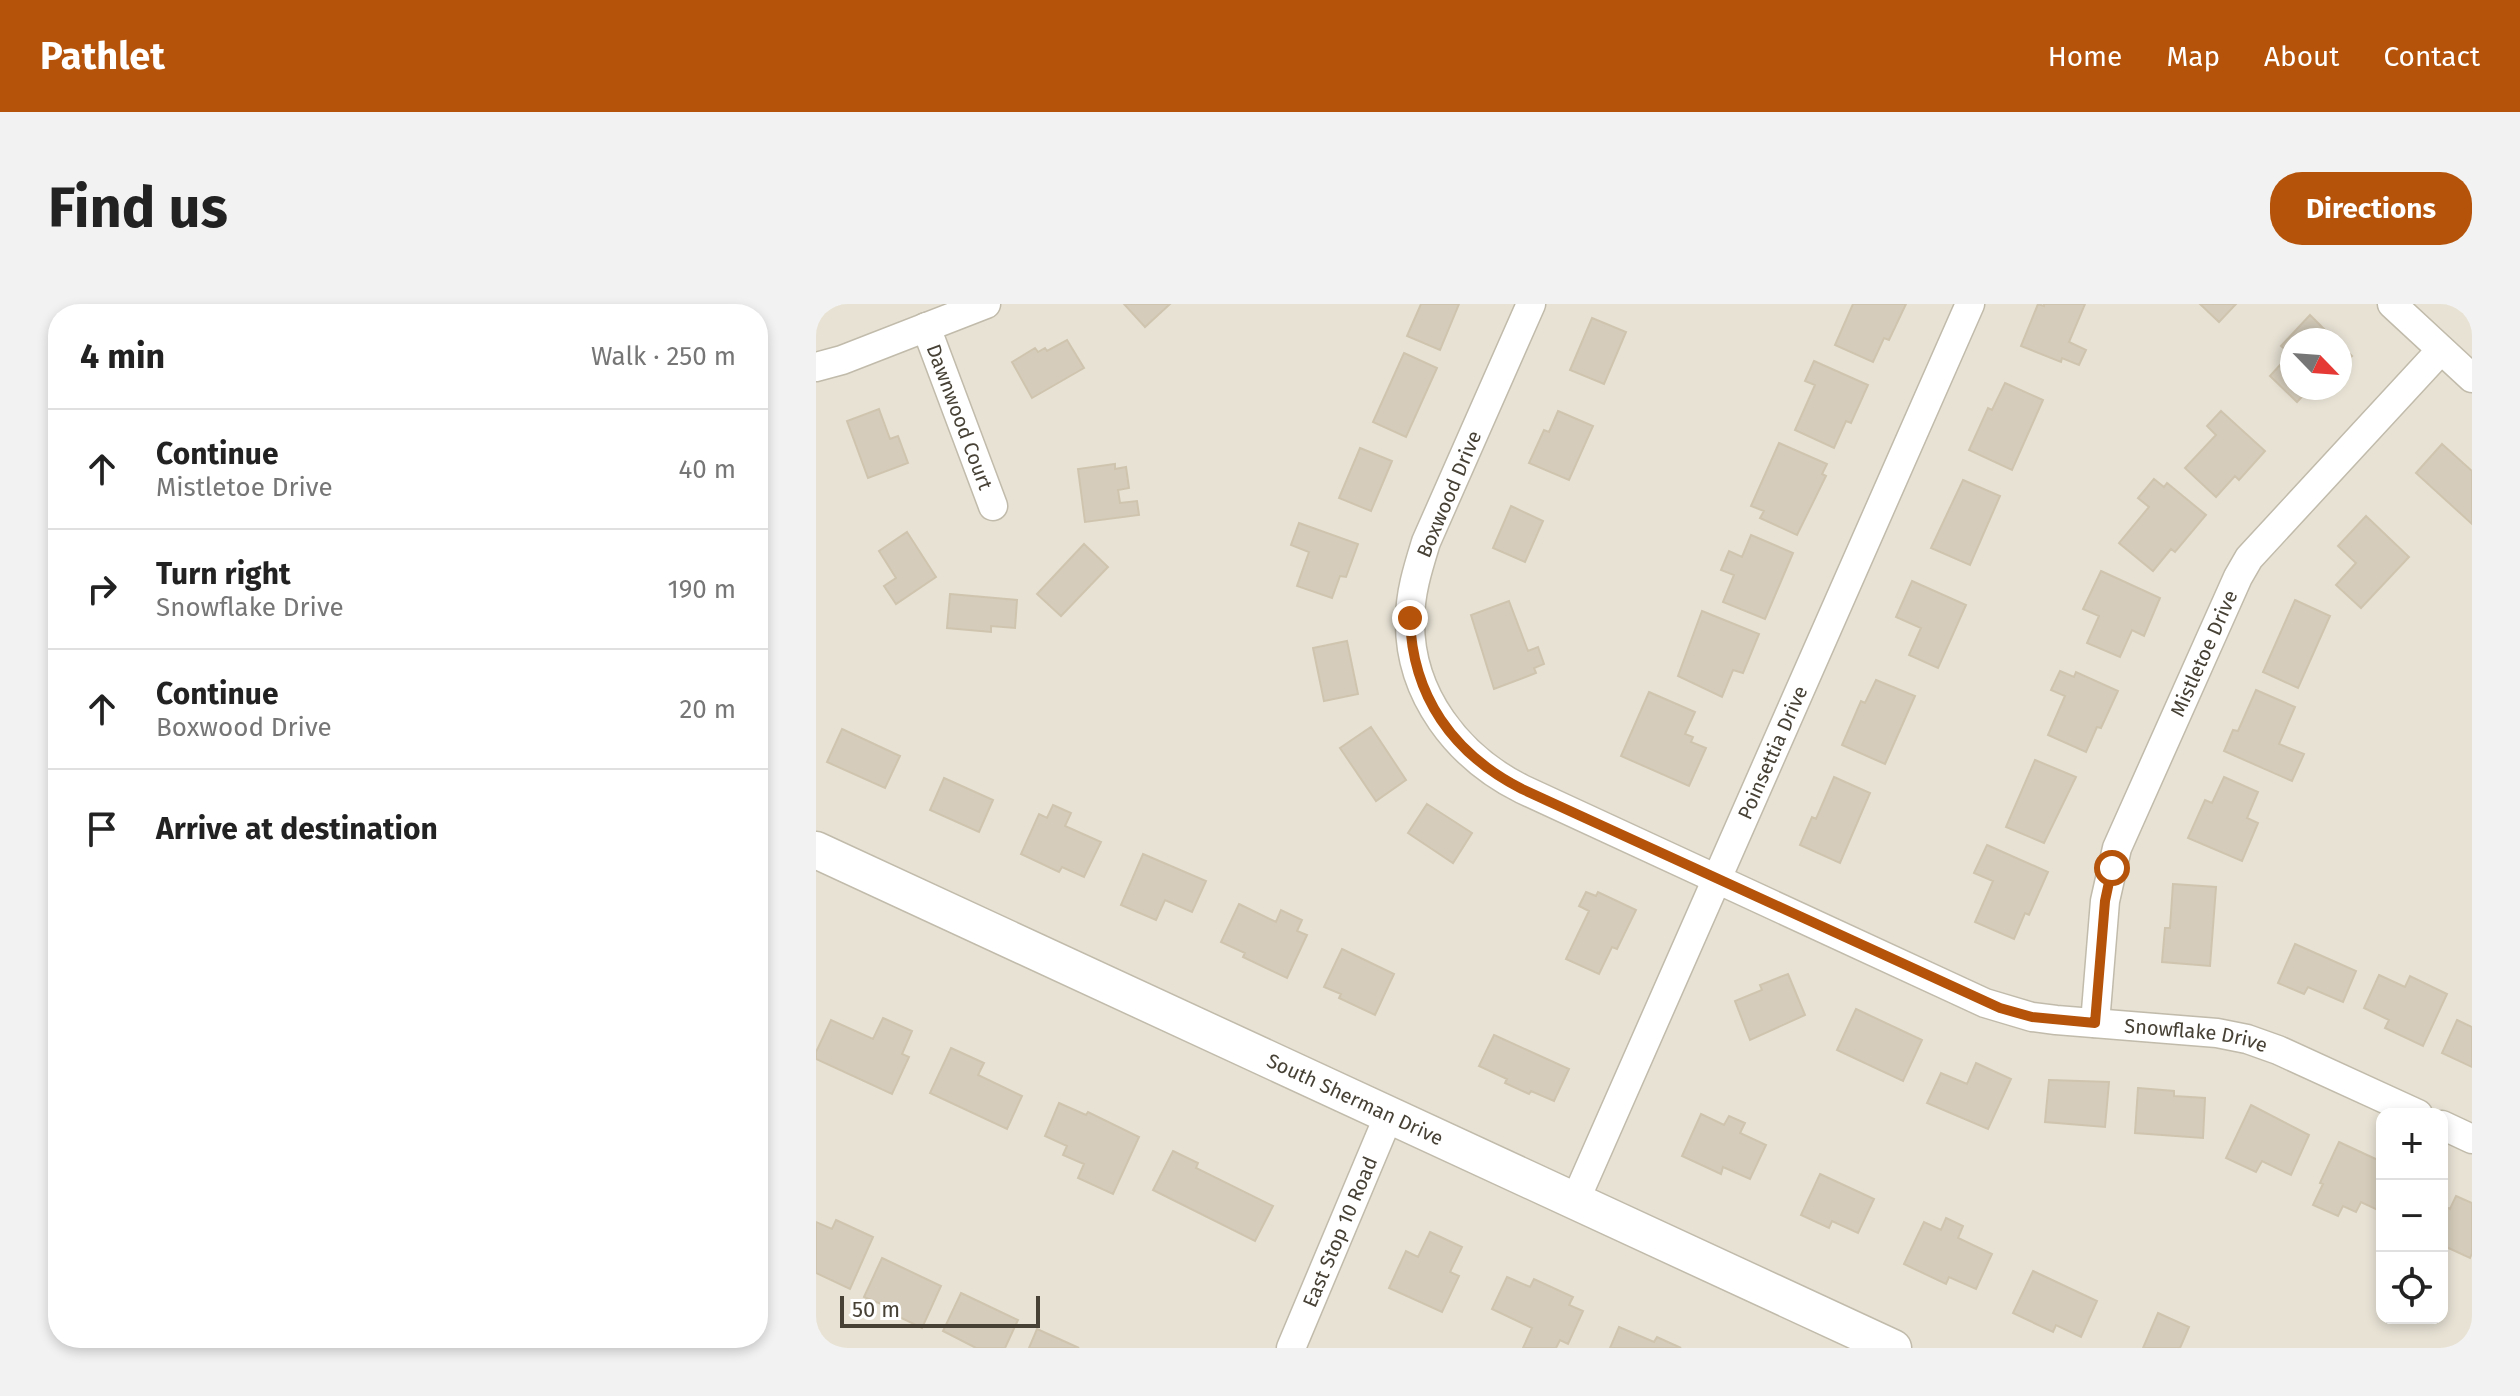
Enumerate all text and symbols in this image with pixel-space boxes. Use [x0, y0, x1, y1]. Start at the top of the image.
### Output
text: Pathlet [40, 33, 165, 79]
text: Home [2048, 40, 2122, 73]
text: Map [2166, 40, 2220, 73]
text: About [2264, 40, 2339, 73]
text: Contact [2383, 40, 2480, 73]
button: Directions [2270, 172, 2472, 245]
text: Find us [48, 175, 228, 242]
north arrow [2280, 328, 2352, 400]
text: 4 min [80, 336, 165, 377]
text: Walk · 250 m [591, 341, 736, 372]
street label: Dawnwood Court [921, 341, 998, 494]
street label: Boxwood Drive [1412, 427, 1486, 561]
text: Continue [156, 436, 279, 472]
icon: ahead [80, 447, 124, 491]
text: 40 m [678, 454, 736, 485]
text: Mistletoe Drive [156, 472, 333, 503]
text: Turn right [156, 556, 291, 592]
icon: right [80, 567, 124, 611]
text: 190 m [667, 574, 736, 605]
street label: Mistletoe Drive [2165, 586, 2243, 720]
text: Snowflake Drive [156, 592, 344, 623]
route end [1392, 600, 1428, 636]
text: Continue [156, 676, 279, 712]
street label: Poinsettia Drive [1733, 682, 1812, 823]
icon: ahead [80, 687, 124, 731]
text: 20 m [679, 694, 736, 725]
text: Boxwood Drive [156, 712, 332, 743]
icon: arrive [80, 807, 124, 851]
text: Arrive at destination [156, 811, 438, 847]
route start [2094, 850, 2130, 886]
street label: Snowflake Drive [2123, 1014, 2271, 1057]
street label: South Sherman Drive [1263, 1048, 1447, 1150]
map controls [2376, 1108, 2448, 1324]
button: + [2376, 1108, 2448, 1180]
street label: East Stop 10 Road [1298, 1153, 1382, 1311]
button: − [2376, 1180, 2448, 1252]
button: locate [2376, 1252, 2448, 1324]
scale bar [840, 1292, 1040, 1328]
text: 50 m [852, 1296, 900, 1323]

